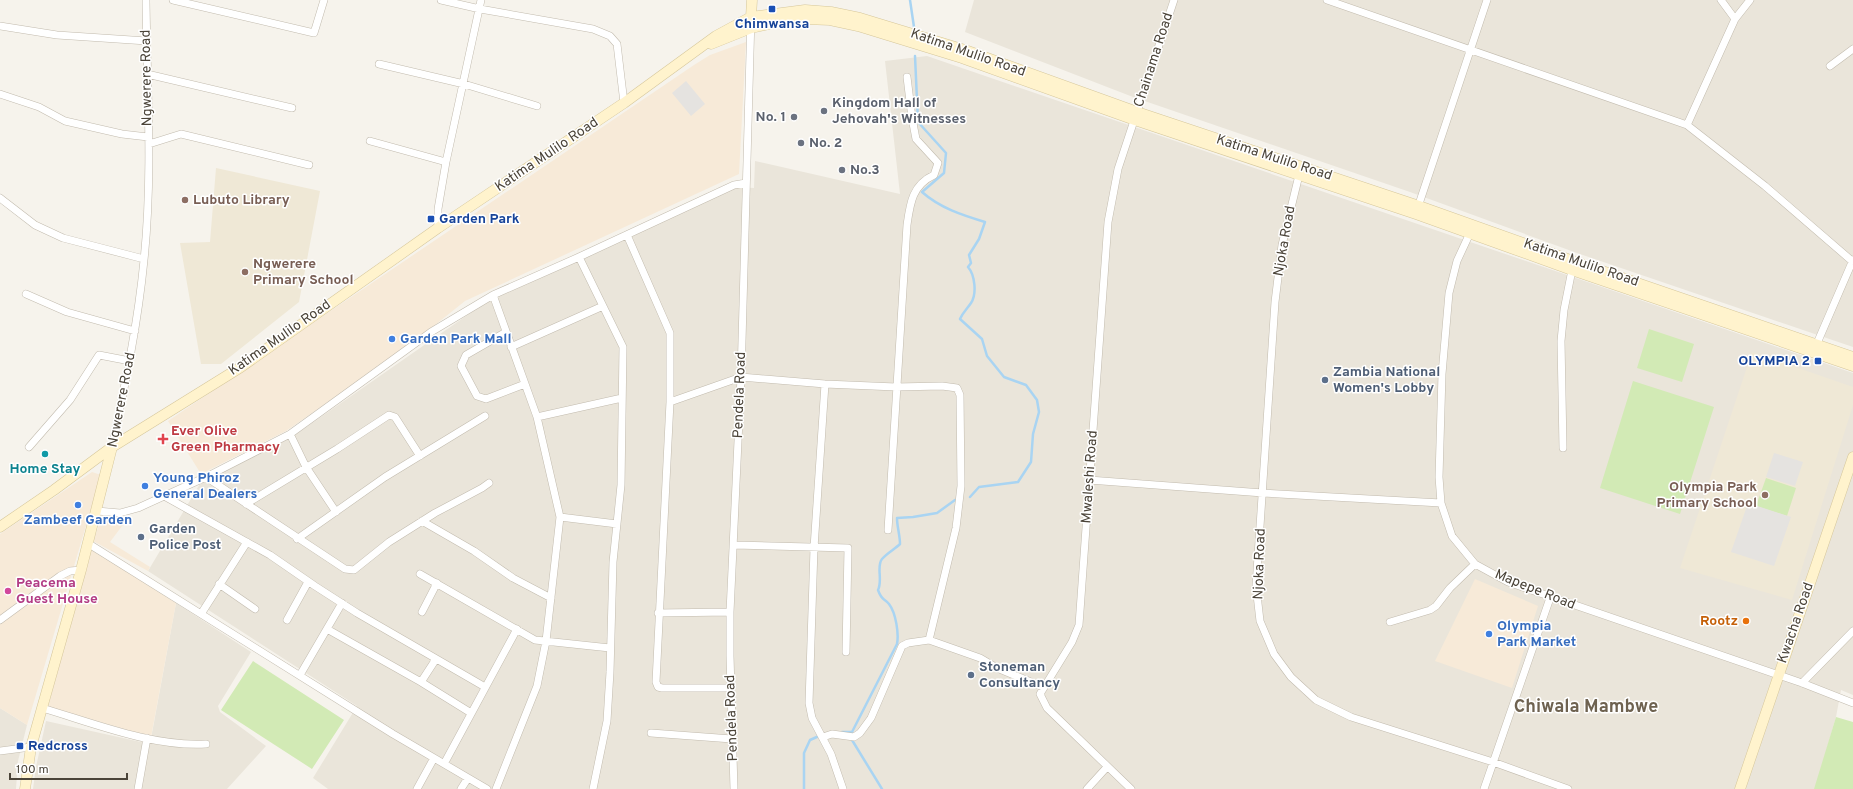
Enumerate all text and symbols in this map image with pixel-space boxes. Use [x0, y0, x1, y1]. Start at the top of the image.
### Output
marker: Chimwansa [767, 4, 777, 14]
street label: Chainama Road [1131, 11, 1177, 109]
place label: Chimwansa [735, 16, 809, 33]
street label: Katima Mulilo Road [908, 25, 1028, 81]
street label: Ngwerere Road [138, 30, 156, 126]
place label: Kingdom Hall of Jehovah's Witnesses [832, 95, 966, 128]
marker: Kingdom Hall of Jehovah's Witnesses [819, 106, 829, 116]
place label: No. 1 [756, 109, 786, 126]
marker: No. 1 [789, 112, 799, 122]
street label: Katima Mulilo Road [492, 114, 602, 196]
street label: Katima Mulilo Road [1214, 131, 1334, 185]
place label: No. 2 [809, 135, 842, 152]
marker: No. 2 [796, 138, 806, 148]
place label: No.3 [850, 162, 880, 179]
marker: No.3 [837, 165, 847, 175]
place label: Lubuto Library [193, 192, 290, 209]
marker: Lubuto Library [180, 195, 190, 205]
street label: Njoka Road [1270, 204, 1300, 278]
place label: Garden Park [439, 211, 520, 228]
marker: Garden Park [426, 214, 436, 224]
street label: Katima Mulilo Road [1521, 235, 1641, 291]
place label: Ngwerere Primary School [253, 256, 354, 289]
marker: Ngwerere Primary School [240, 267, 250, 277]
street label: Katima Mulilo Road [226, 296, 334, 380]
place label: Garden Park Mall [400, 331, 512, 348]
marker: Garden Park Mall [387, 334, 397, 344]
street label: Ngwerere Road [104, 351, 140, 449]
street label: Pendela Road [730, 351, 750, 439]
place label: OLYMPIA 2 [1738, 353, 1810, 370]
marker: OLYMPIA 2 [1813, 356, 1823, 366]
place label: Zambia National Women's Lobby [1333, 364, 1440, 397]
marker: Zambia National Women's Lobby [1320, 375, 1330, 385]
place label: Ever Olive Green Pharmacy [171, 423, 280, 456]
street label: Mwaleshi Road [1078, 430, 1102, 524]
marker: Ever Olive Green Pharmacy [158, 434, 168, 444]
marker: Home Stay [40, 449, 50, 459]
place label: Home Stay [9, 461, 81, 478]
place label: Young Phiroz General Dealers [153, 470, 258, 503]
place label: Olympia Park Primary School [1656, 479, 1757, 512]
marker: Young Phiroz General Dealers [140, 481, 150, 491]
marker: Olympia Park Primary School [1760, 490, 1770, 500]
marker: Zambeef Garden [73, 500, 83, 510]
place label: Zambeef Garden [24, 512, 132, 529]
place label: Garden Police Post [149, 521, 221, 554]
street label: Njoka Road [1250, 528, 1270, 600]
marker: Garden Police Post [136, 532, 146, 542]
street label: Mapepe Road [1492, 566, 1578, 614]
place label: Peacema Guest House [16, 575, 98, 608]
street label: Kwacha Road [1774, 580, 1818, 666]
marker: Peacema Guest House [3, 586, 13, 596]
place label: Rootz [1700, 613, 1738, 630]
marker: Rootz [1741, 616, 1751, 626]
place label: Olympia Park Market [1497, 618, 1576, 651]
marker: Olympia Park Market [1484, 629, 1494, 639]
place label: Stoneman Consultancy [979, 659, 1060, 692]
marker: Stoneman Consultancy [966, 670, 976, 680]
street label: Pendela Road [722, 674, 742, 762]
district label: Chiwala Mambwe [1514, 696, 1658, 719]
place label: Redcross [28, 738, 88, 755]
marker: Redcross [15, 741, 25, 751]
scale bar [10, 755, 127, 781]
text: 100 m [16, 762, 49, 778]

